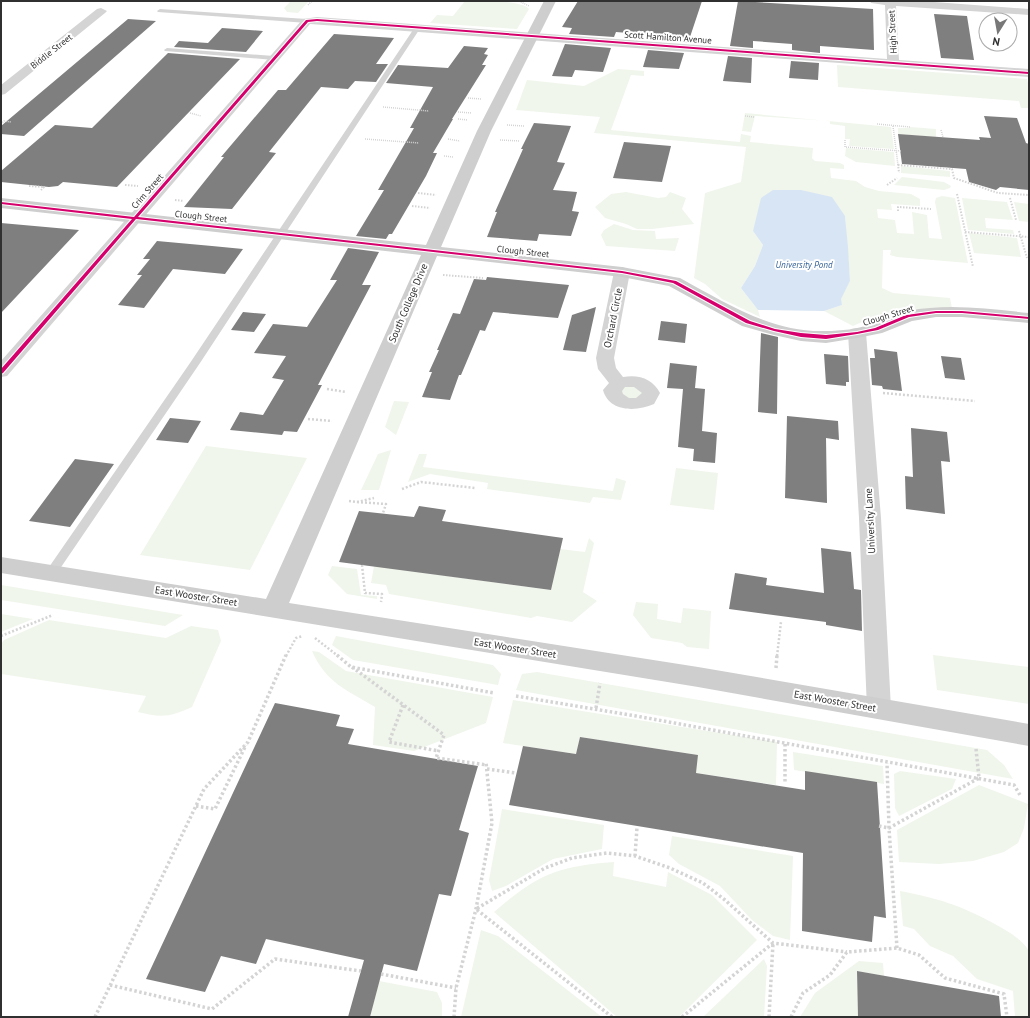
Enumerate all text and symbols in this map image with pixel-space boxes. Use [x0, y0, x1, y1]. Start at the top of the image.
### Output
street label: High Street [885, 10, 899, 54]
north arrow [978, 12, 1018, 52]
street label: Scott Hamilton Avenue [624, 28, 713, 46]
street label: Biddle Street [28, 31, 74, 71]
text: N [991, 34, 1001, 49]
street label: Crim Street [129, 171, 165, 211]
street label: Clough Street [174, 208, 228, 224]
street label: Clough Street [496, 243, 550, 259]
water label: University Pond [776, 259, 833, 270]
street label: South College Drive [385, 261, 431, 345]
street label: Orchard Circle [601, 287, 625, 349]
street label: Clough Street [861, 302, 915, 328]
street label: University Lane [862, 488, 878, 554]
street label: East Wooster Street [154, 583, 239, 609]
street label: East Wooster Street [473, 635, 558, 661]
street label: East Wooster Street [793, 687, 878, 715]

